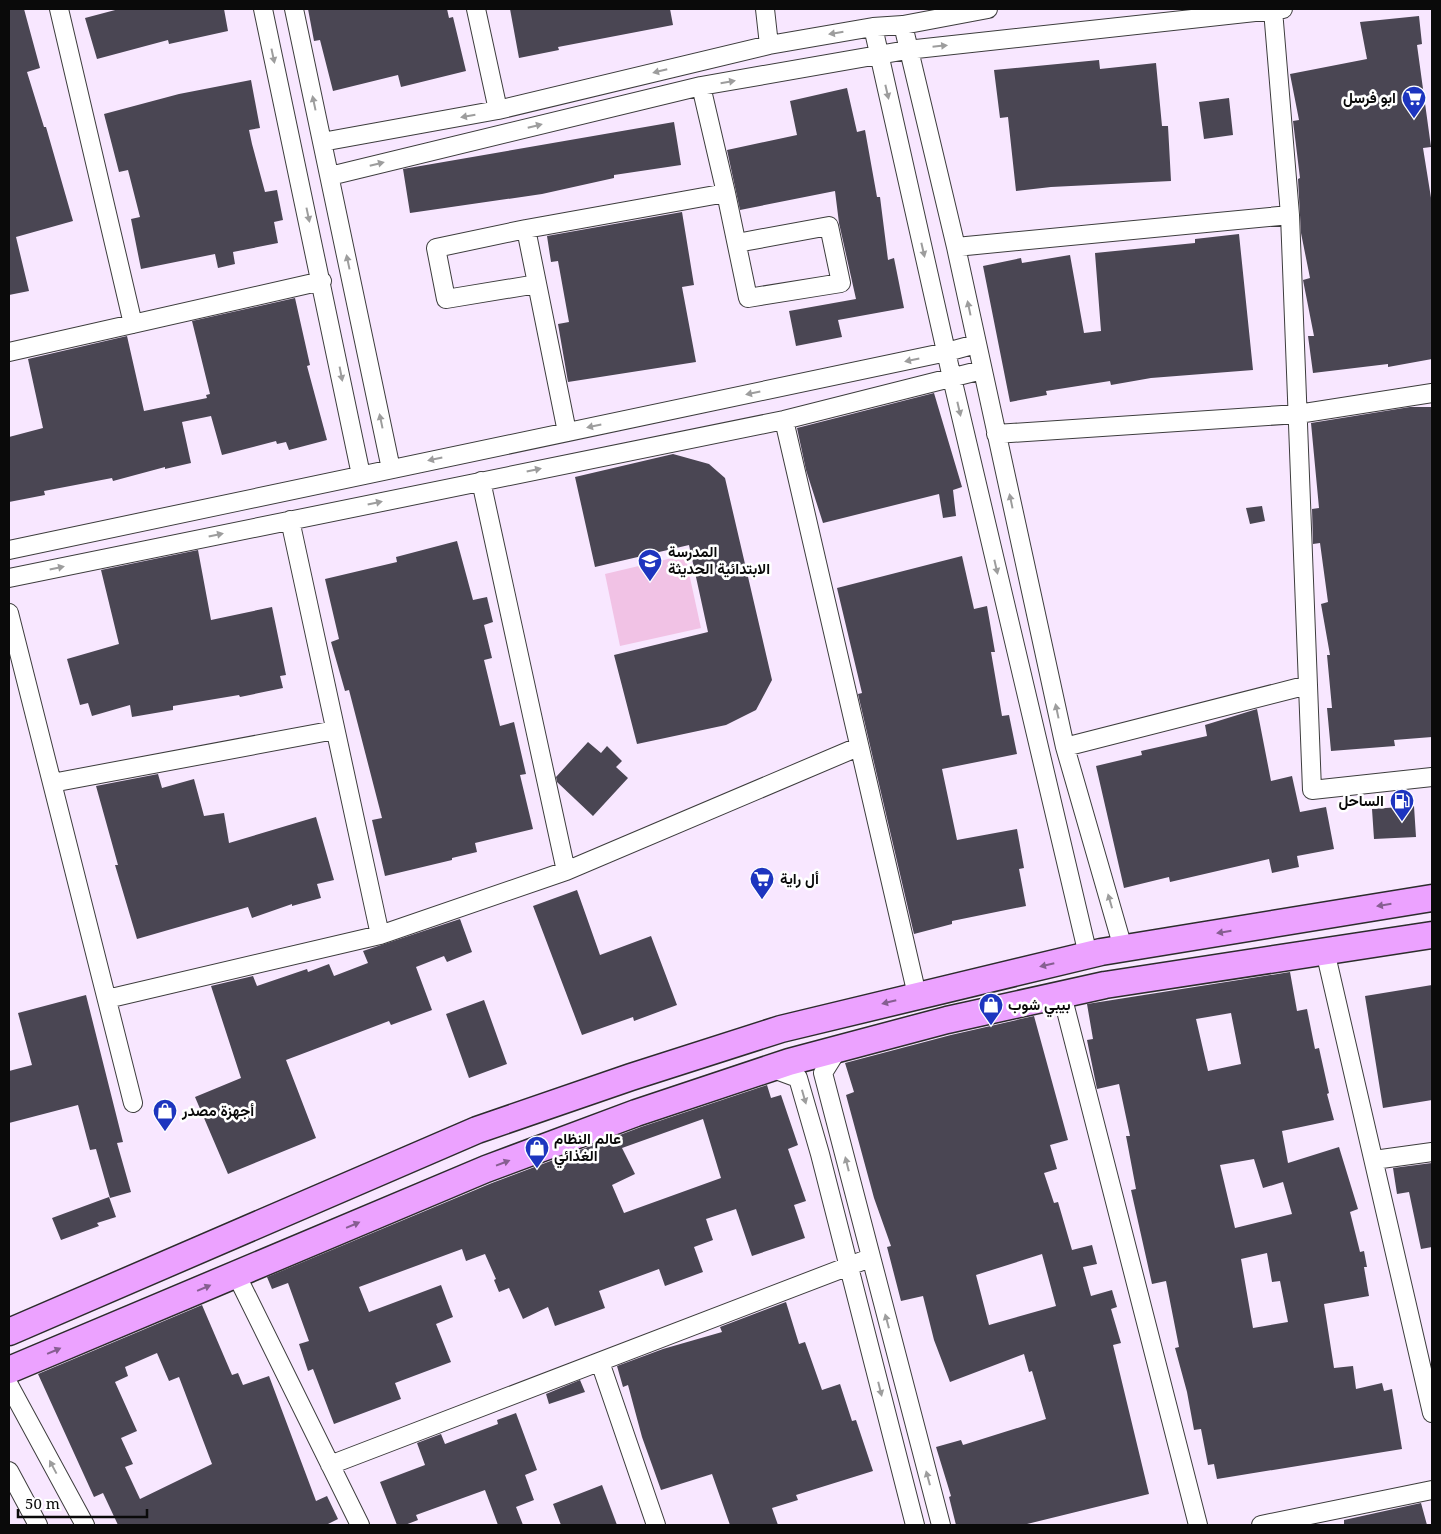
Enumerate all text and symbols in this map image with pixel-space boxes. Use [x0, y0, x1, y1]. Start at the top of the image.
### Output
one-way arrow [828, 30, 844, 38]
one-way arrow [932, 42, 948, 50]
one-way arrow [269, 49, 277, 64]
one-way arrow [653, 67, 668, 75]
one-way arrow [720, 77, 736, 85]
one-way arrow [883, 85, 891, 100]
supermarket icon: ابو فرسل [1401, 85, 1427, 119]
place label: ابو فرسل [1343, 87, 1396, 107]
one-way arrow [310, 95, 318, 110]
one-way arrow [460, 112, 476, 120]
one-way arrow [528, 122, 543, 130]
one-way arrow [370, 160, 385, 168]
one-way arrow [304, 208, 312, 223]
one-way arrow [919, 243, 927, 258]
one-way arrow [344, 254, 352, 269]
one-way arrow [965, 301, 973, 316]
one-way arrow [904, 356, 920, 364]
one-way arrow [337, 367, 345, 382]
one-way arrow [745, 389, 760, 397]
one-way arrow [955, 401, 963, 416]
one-way arrow [377, 412, 385, 428]
one-way arrow [586, 422, 601, 430]
one-way arrow [426, 456, 442, 464]
one-way arrow [527, 466, 543, 474]
one-way arrow [1007, 494, 1015, 509]
one-way arrow [367, 499, 383, 507]
one-way arrow [208, 531, 224, 539]
place label: المدرسة الابتدائية الحديثة [668, 541, 770, 578]
school or university icon: المدرسة الابتدائية الحديثة [637, 548, 663, 582]
one-way arrow [992, 560, 1000, 575]
one-way arrow [49, 564, 64, 572]
one-way arrow [1053, 704, 1061, 719]
fuel station icon: الساحل [1389, 788, 1415, 822]
place label: الساحل [1338, 790, 1384, 810]
supermarket icon: أل راية [749, 866, 775, 900]
place label: أل راية [780, 868, 819, 888]
one-way arrow [1105, 894, 1113, 909]
one-way arrow [1376, 901, 1392, 909]
one-way arrow [1215, 928, 1231, 936]
one-way arrow [1039, 961, 1054, 969]
shop icon: بيبي شوب [978, 992, 1004, 1026]
place label: بيبي شوب [1008, 994, 1071, 1018]
one-way arrow [881, 998, 896, 1006]
one-way arrow [800, 1089, 808, 1104]
shop icon: أجهزة مصدر [152, 1098, 178, 1132]
place label: أجهزة مصدر [181, 1100, 254, 1120]
place label: عالم النظام الغذائي [554, 1128, 621, 1169]
shop icon: عالم النظام الغذائي [524, 1135, 550, 1169]
one-way arrow [842, 1156, 850, 1171]
one-way arrow [496, 1159, 511, 1166]
one-way arrow [346, 1221, 360, 1229]
one-way arrow [196, 1284, 211, 1292]
one-way arrow [882, 1313, 890, 1328]
one-way arrow [47, 1347, 61, 1355]
one-way arrow [876, 1382, 884, 1397]
one-way arrow [49, 1460, 57, 1474]
one-way arrow [924, 1471, 932, 1486]
scale bar [18, 1486, 146, 1518]
text: 50 m [25, 1493, 60, 1513]

